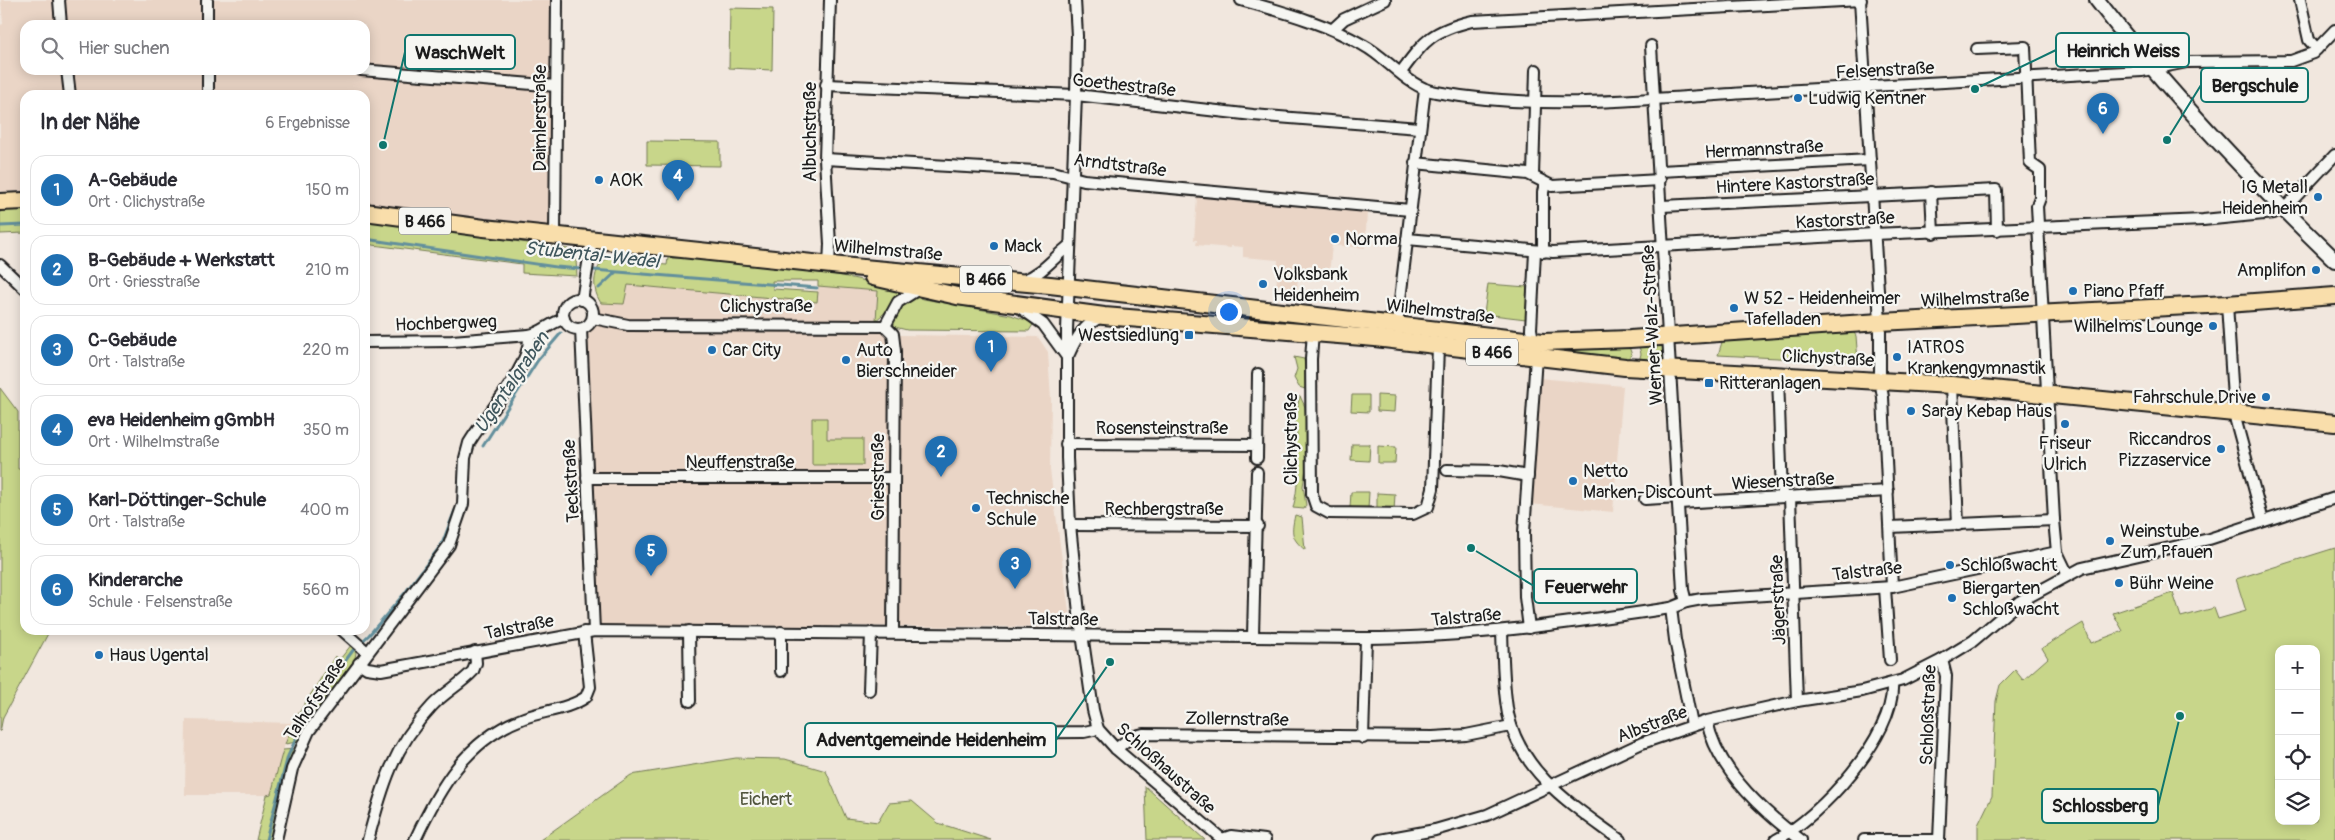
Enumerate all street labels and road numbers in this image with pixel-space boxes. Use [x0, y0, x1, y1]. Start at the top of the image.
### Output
street label: Felsenstraße [1835, 56, 1935, 85]
street label: Daimlerstraße [529, 64, 552, 171]
street label: Goethestraße [1071, 69, 1177, 102]
street label: Albuchstraße [799, 82, 822, 182]
street label: Hermannstraße [1704, 135, 1824, 164]
street label: Arndtstraße [1072, 148, 1168, 183]
street label: Hintere Kastorstraße [1715, 168, 1875, 199]
street label: Kastorstraße [1795, 206, 1895, 235]
road number: B 466 [399, 208, 451, 235]
street label: Wilhelmstraße [833, 234, 943, 267]
street label: Werner-Walz-Straße [1637, 244, 1668, 406]
road number: B 466 [960, 266, 1012, 292]
street label: Wilhelmstraße [1920, 284, 2030, 313]
street label: Wilhelmstraße [1384, 293, 1496, 330]
street label: Clichystraße [720, 295, 812, 318]
street label: Hochbergweg [395, 310, 497, 337]
road number: B 466 [1466, 338, 1518, 366]
street label: Clichystraße [1781, 345, 1875, 372]
street label: Clichystraße [1280, 393, 1303, 485]
street label: Rosensteinstraße [1096, 417, 1228, 440]
street label: Griesstraße [867, 433, 890, 521]
street label: Teckstraße [558, 439, 585, 523]
street label: Neuffenstraße [686, 451, 795, 474]
street label: Wiesenstraße [1731, 467, 1835, 496]
street label: Rechbergstraße [1105, 498, 1224, 521]
street label: Jägerstraße [1765, 554, 1792, 646]
street label: Talstraße [1831, 556, 1903, 587]
street label: Talstraße [1430, 603, 1502, 632]
street label: Talstraße [1028, 607, 1098, 632]
street label: Talstraße [482, 609, 556, 645]
street label: Talhofstraße [279, 653, 352, 745]
street label: Schloßstraße [1915, 664, 1942, 766]
street label: Albstraße [1614, 701, 1691, 748]
street label: Zollernstraße [1185, 707, 1289, 732]
street label: Schloßhaustraße [1111, 718, 1220, 819]

